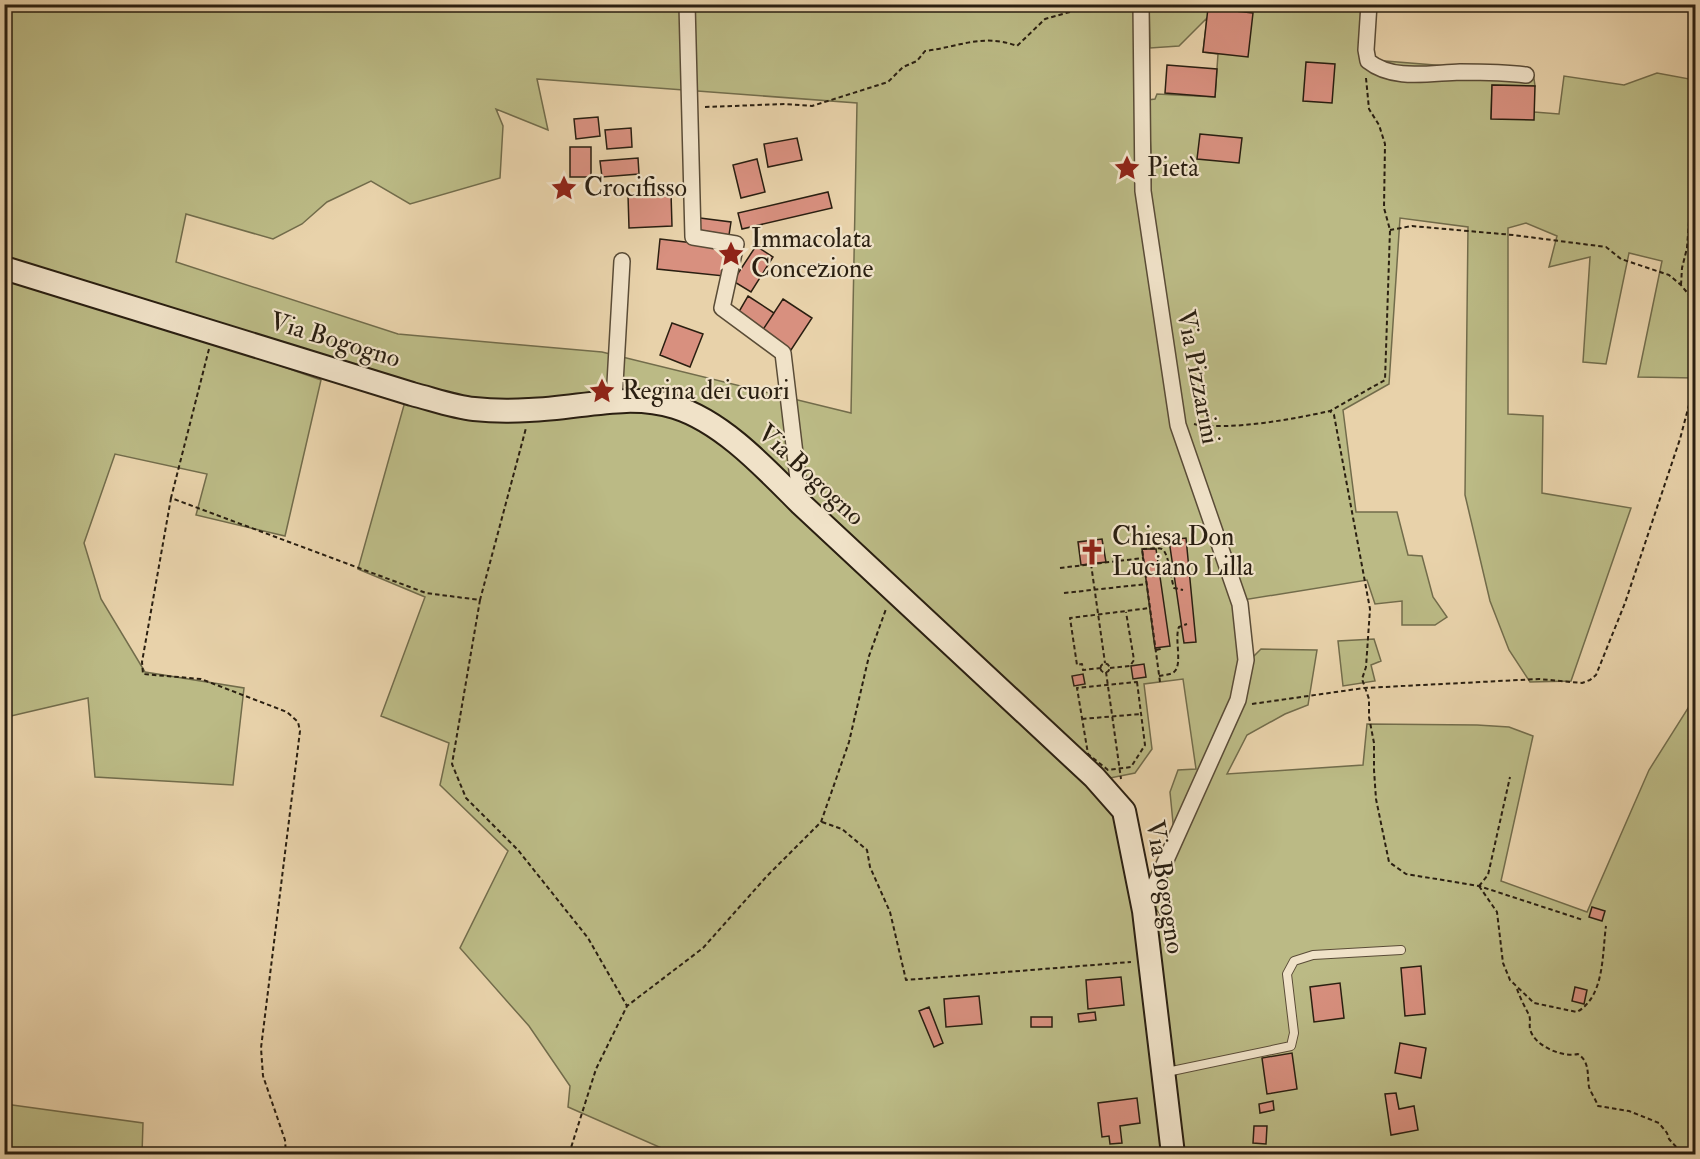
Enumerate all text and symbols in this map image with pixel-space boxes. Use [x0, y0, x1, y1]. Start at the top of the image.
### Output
place label: Pietà [1147, 152, 1199, 184]
place icon: Pietà [1112, 153, 1142, 183]
place label: Crocifisso [584, 172, 687, 204]
place icon: Crocifisso [549, 173, 579, 203]
place label: Immacolata Concezione [751, 223, 874, 285]
place icon: Immacolata Concezione [716, 239, 746, 269]
street label: Via Bogogno [266, 305, 404, 375]
street label: Via Pizzarini [1169, 307, 1227, 447]
place label: Regina dei cuori [622, 375, 790, 407]
place icon: Regina dei cuori [587, 376, 617, 406]
street label: Via Bogogno [751, 417, 871, 533]
place label: Chiesa Don Luciano Lilla [1112, 521, 1254, 583]
church icon: Chiesa Don Luciano Lilla [1077, 537, 1107, 567]
street label: Via Bogogno [1139, 818, 1191, 956]

